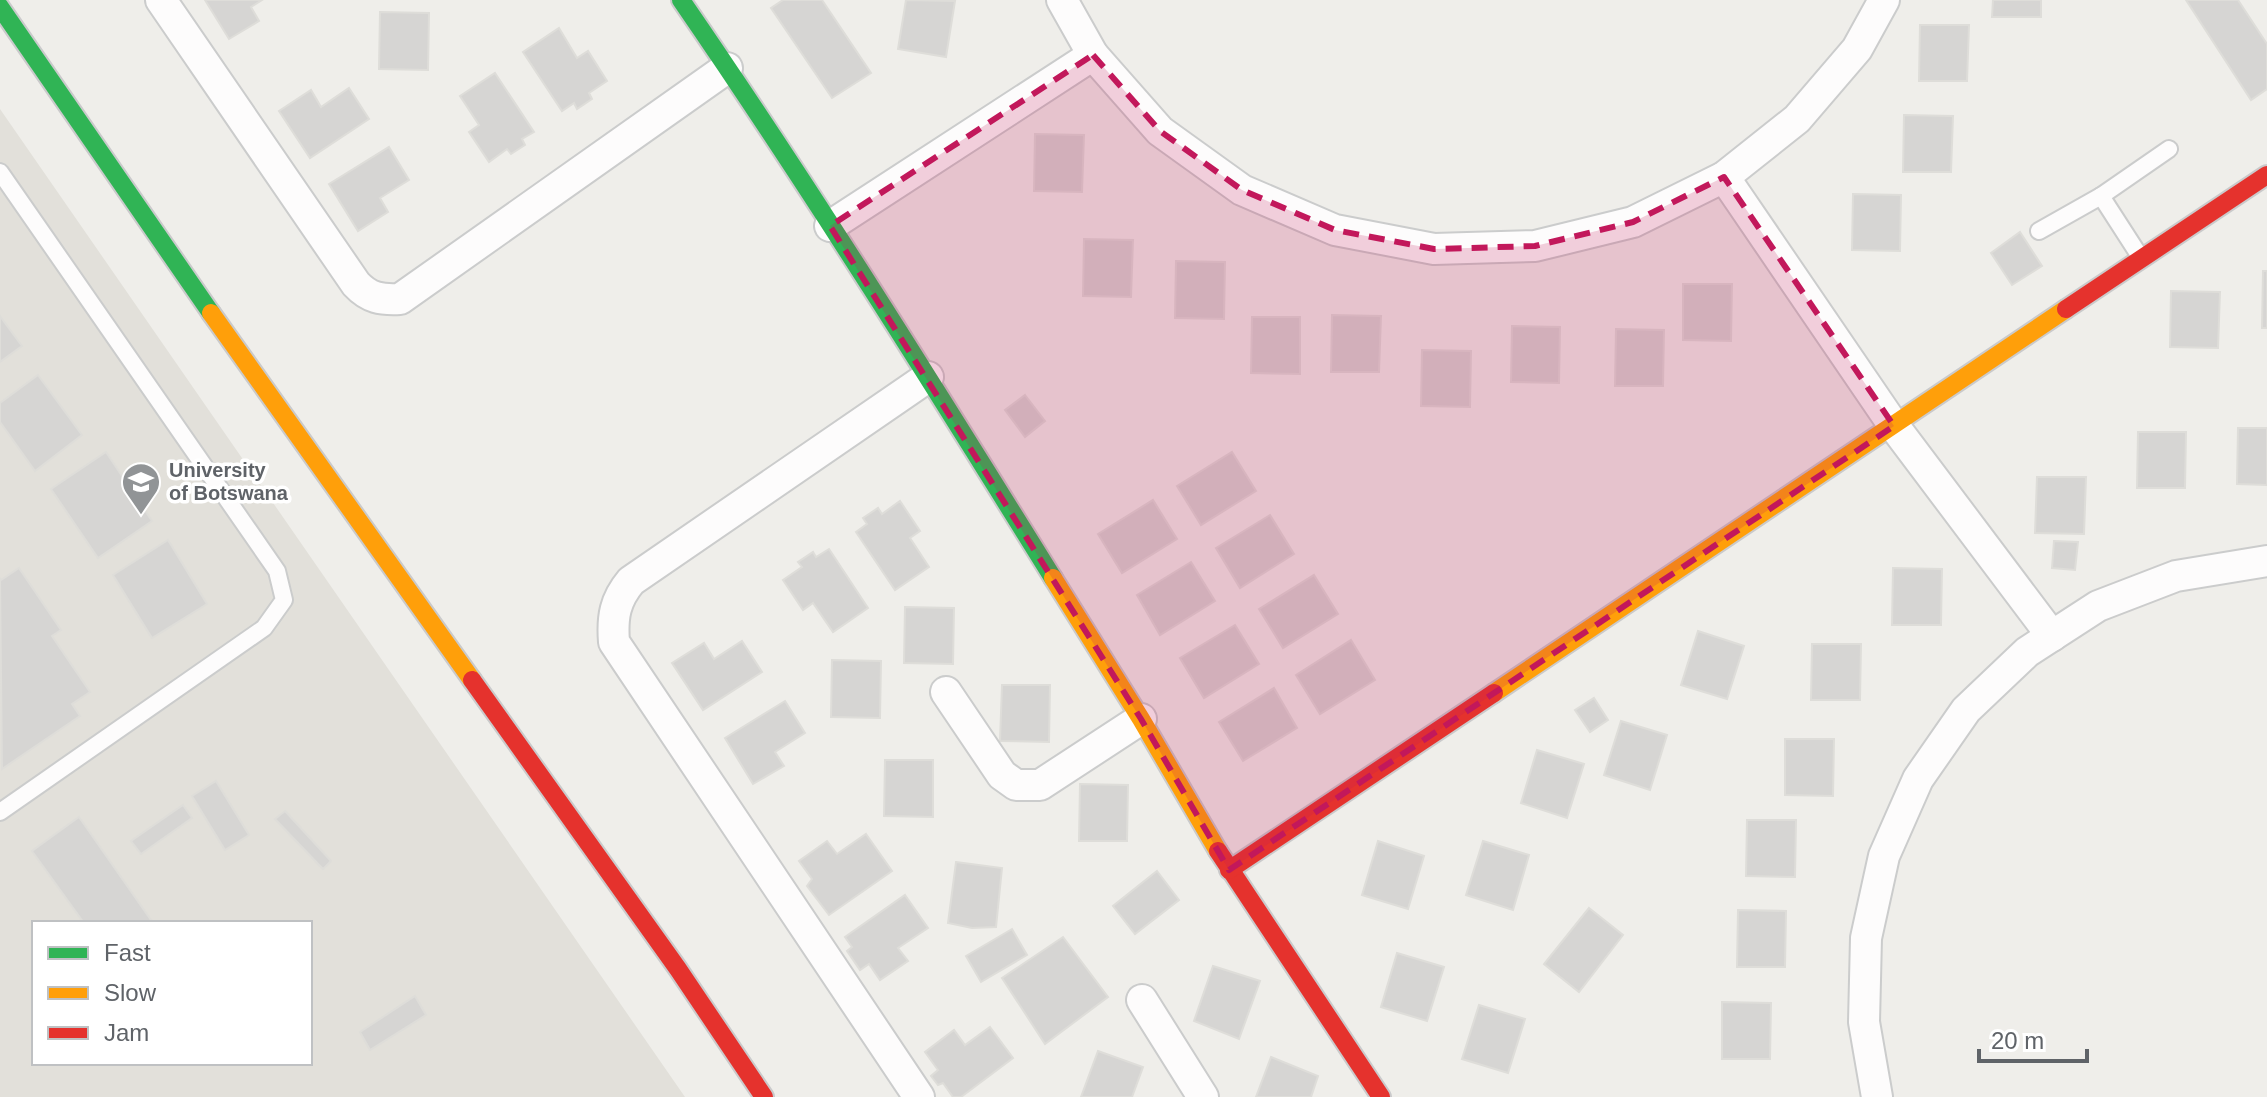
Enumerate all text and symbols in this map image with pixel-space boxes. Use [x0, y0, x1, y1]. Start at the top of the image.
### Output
place label: University of Botswana [169, 459, 289, 504]
school or university icon: University of Botswana [120, 461, 162, 516]
legend [32, 921, 312, 1065]
text: Fast [104, 939, 151, 966]
text: Slow [104, 979, 157, 1006]
scale bar [1979, 1013, 2087, 1063]
text: Jam [104, 1019, 149, 1046]
text: 20 m [1991, 1027, 2044, 1054]

